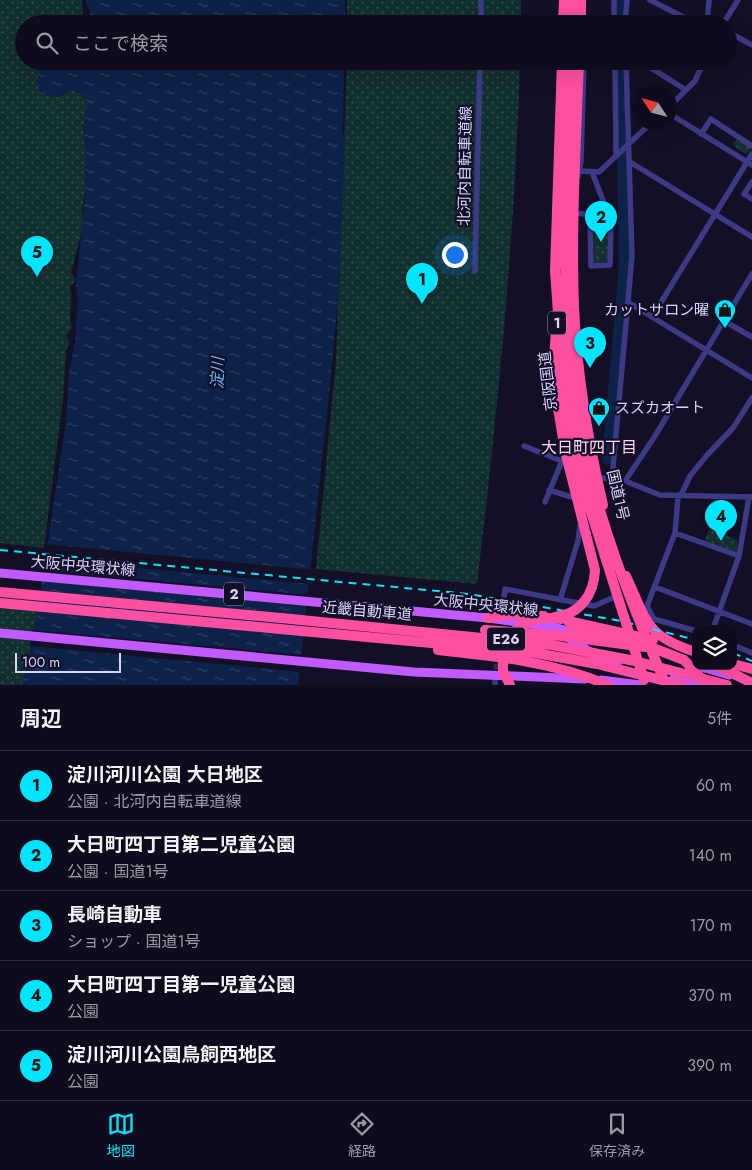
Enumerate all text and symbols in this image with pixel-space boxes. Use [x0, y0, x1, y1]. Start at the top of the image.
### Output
search box [15, 15, 737, 70]
icon: search [33, 29, 61, 57]
text: ここで検索 [73, 30, 168, 57]
north arrow [632, 85, 677, 130]
street label: 北河内自転車道線 [453, 106, 477, 226]
pin: 2 [585, 201, 617, 242]
pin: 5 [21, 236, 53, 277]
your location [442, 242, 468, 268]
pin: 1 [406, 263, 438, 304]
shop icon: カットサロン曜 [713, 298, 737, 329]
place label: カットサロン曜 [604, 299, 709, 321]
road number: 1 [548, 312, 566, 334]
pin: 3 [574, 327, 606, 368]
street label: 京阪国道 [533, 350, 563, 412]
water label: 淀川 [205, 355, 230, 389]
shop icon: スズカオート [587, 396, 611, 427]
place label: スズカオート [615, 397, 705, 419]
district label: 大日町四丁目 [541, 436, 637, 459]
street label: 国道1号 [601, 467, 635, 523]
pin: 4 [705, 500, 737, 541]
street label: 大阪中央環状線 [30, 550, 136, 582]
road number: 2 [224, 582, 244, 606]
street label: 大阪中央環状線 [433, 589, 539, 621]
street label: 近畿自動車道 [321, 596, 413, 626]
map controls [692, 625, 737, 670]
button: layers [692, 625, 737, 670]
road number: E26 [487, 628, 525, 650]
scale bar [15, 650, 121, 673]
text: 100 m [22, 652, 60, 672]
text: 周辺 [20, 704, 62, 734]
text: 5件 [707, 707, 732, 730]
text: 淀川河川公園 大日地区 [67, 761, 263, 788]
text: 1 [32, 774, 40, 797]
text: 60 m [696, 774, 732, 797]
text: 公園 · 北河内自転車道線 [67, 790, 241, 813]
text: 大日町四丁目第二児童公園 [67, 831, 295, 858]
text: 2 [31, 844, 41, 867]
text: 140 m [689, 844, 732, 867]
text: 公園 · 国道1号 [67, 860, 169, 883]
text: 長崎自動車 [67, 901, 162, 928]
text: 3 [31, 914, 41, 937]
text: 170 m [690, 914, 732, 937]
text: ショップ · 国道1号 [67, 930, 201, 953]
text: 大日町四丁目第一児童公園 [67, 971, 295, 998]
text: 4 [30, 984, 42, 1007]
text: 370 m [688, 984, 732, 1007]
text: 公園 [67, 1000, 99, 1023]
text: 淀川河川公園鳥飼西地区 [67, 1041, 276, 1068]
text: 5 [31, 1054, 41, 1077]
text: 390 m [687, 1054, 732, 1077]
text: 公園 [67, 1070, 99, 1093]
tab: 地図 [107, 1110, 135, 1161]
tab: 経路 [348, 1110, 376, 1161]
tab: 保存済み [589, 1110, 645, 1161]

